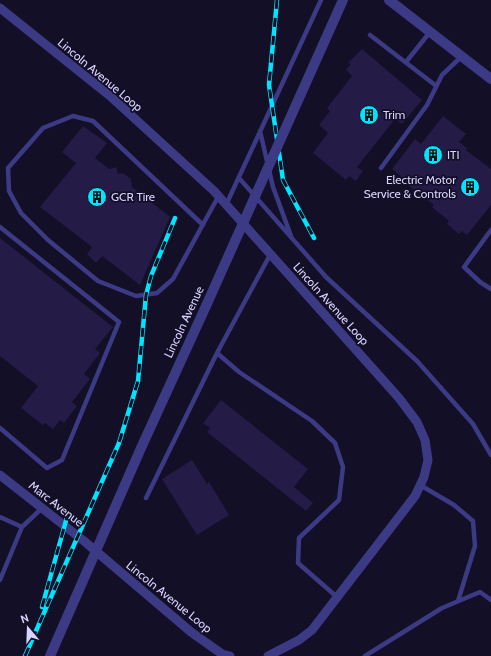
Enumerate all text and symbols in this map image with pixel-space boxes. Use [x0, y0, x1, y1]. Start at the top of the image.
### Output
street label: Lincoln Avenue Loop [55, 35, 146, 115]
building icon: Trim [358, 104, 380, 126]
place label: Trim [383, 107, 405, 122]
building icon: ITI [422, 144, 444, 166]
place label: ITI [447, 147, 460, 162]
place label: Electric Motor Service & Controls [364, 172, 456, 201]
building icon: Electric Motor Service & Controls [459, 176, 481, 198]
building icon: GCR Tire [86, 186, 108, 208]
place label: GCR Tire [111, 189, 155, 204]
street label: Lincoln Avenue Loop [290, 259, 373, 348]
street label: Lincoln Avenue [160, 283, 207, 360]
street label: Marc Avenue [26, 478, 87, 530]
street label: Lincoln Avenue Loop [123, 557, 215, 636]
north arrow [8, 608, 48, 648]
text: N [19, 611, 31, 626]

